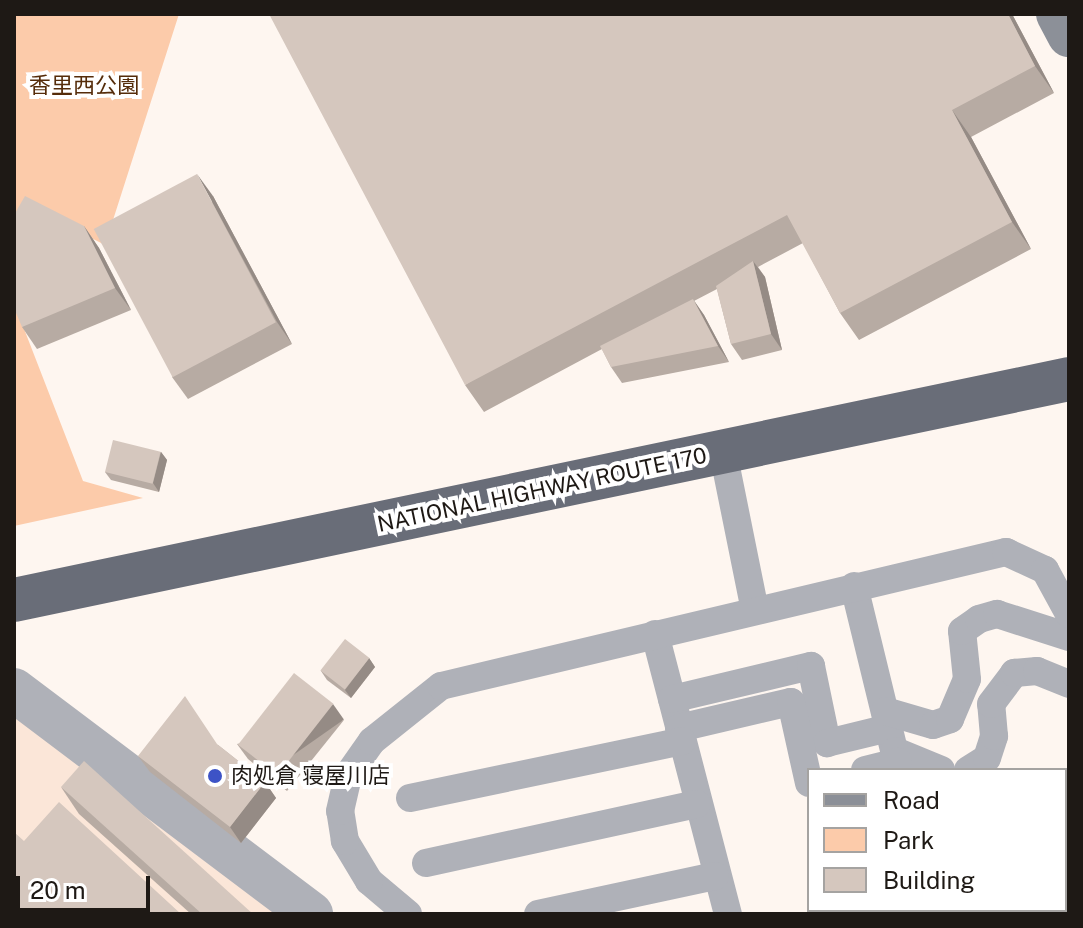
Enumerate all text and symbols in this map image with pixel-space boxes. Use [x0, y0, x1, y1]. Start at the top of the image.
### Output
park label: 香里西公園 [29, 73, 139, 99]
street label: NATIONAL HIGHWAY ROUTE 170 [375, 442, 709, 538]
place label: 肉処倉 寝屋川店 [231, 763, 390, 789]
marker: 肉処倉 寝屋川店 [206, 767, 224, 785]
legend [807, 768, 1067, 912]
text: Road [883, 786, 940, 814]
text: Park [883, 826, 934, 854]
scale bar [20, 860, 154, 910]
text: Building [883, 866, 975, 894]
text: 20 m [30, 876, 86, 904]

